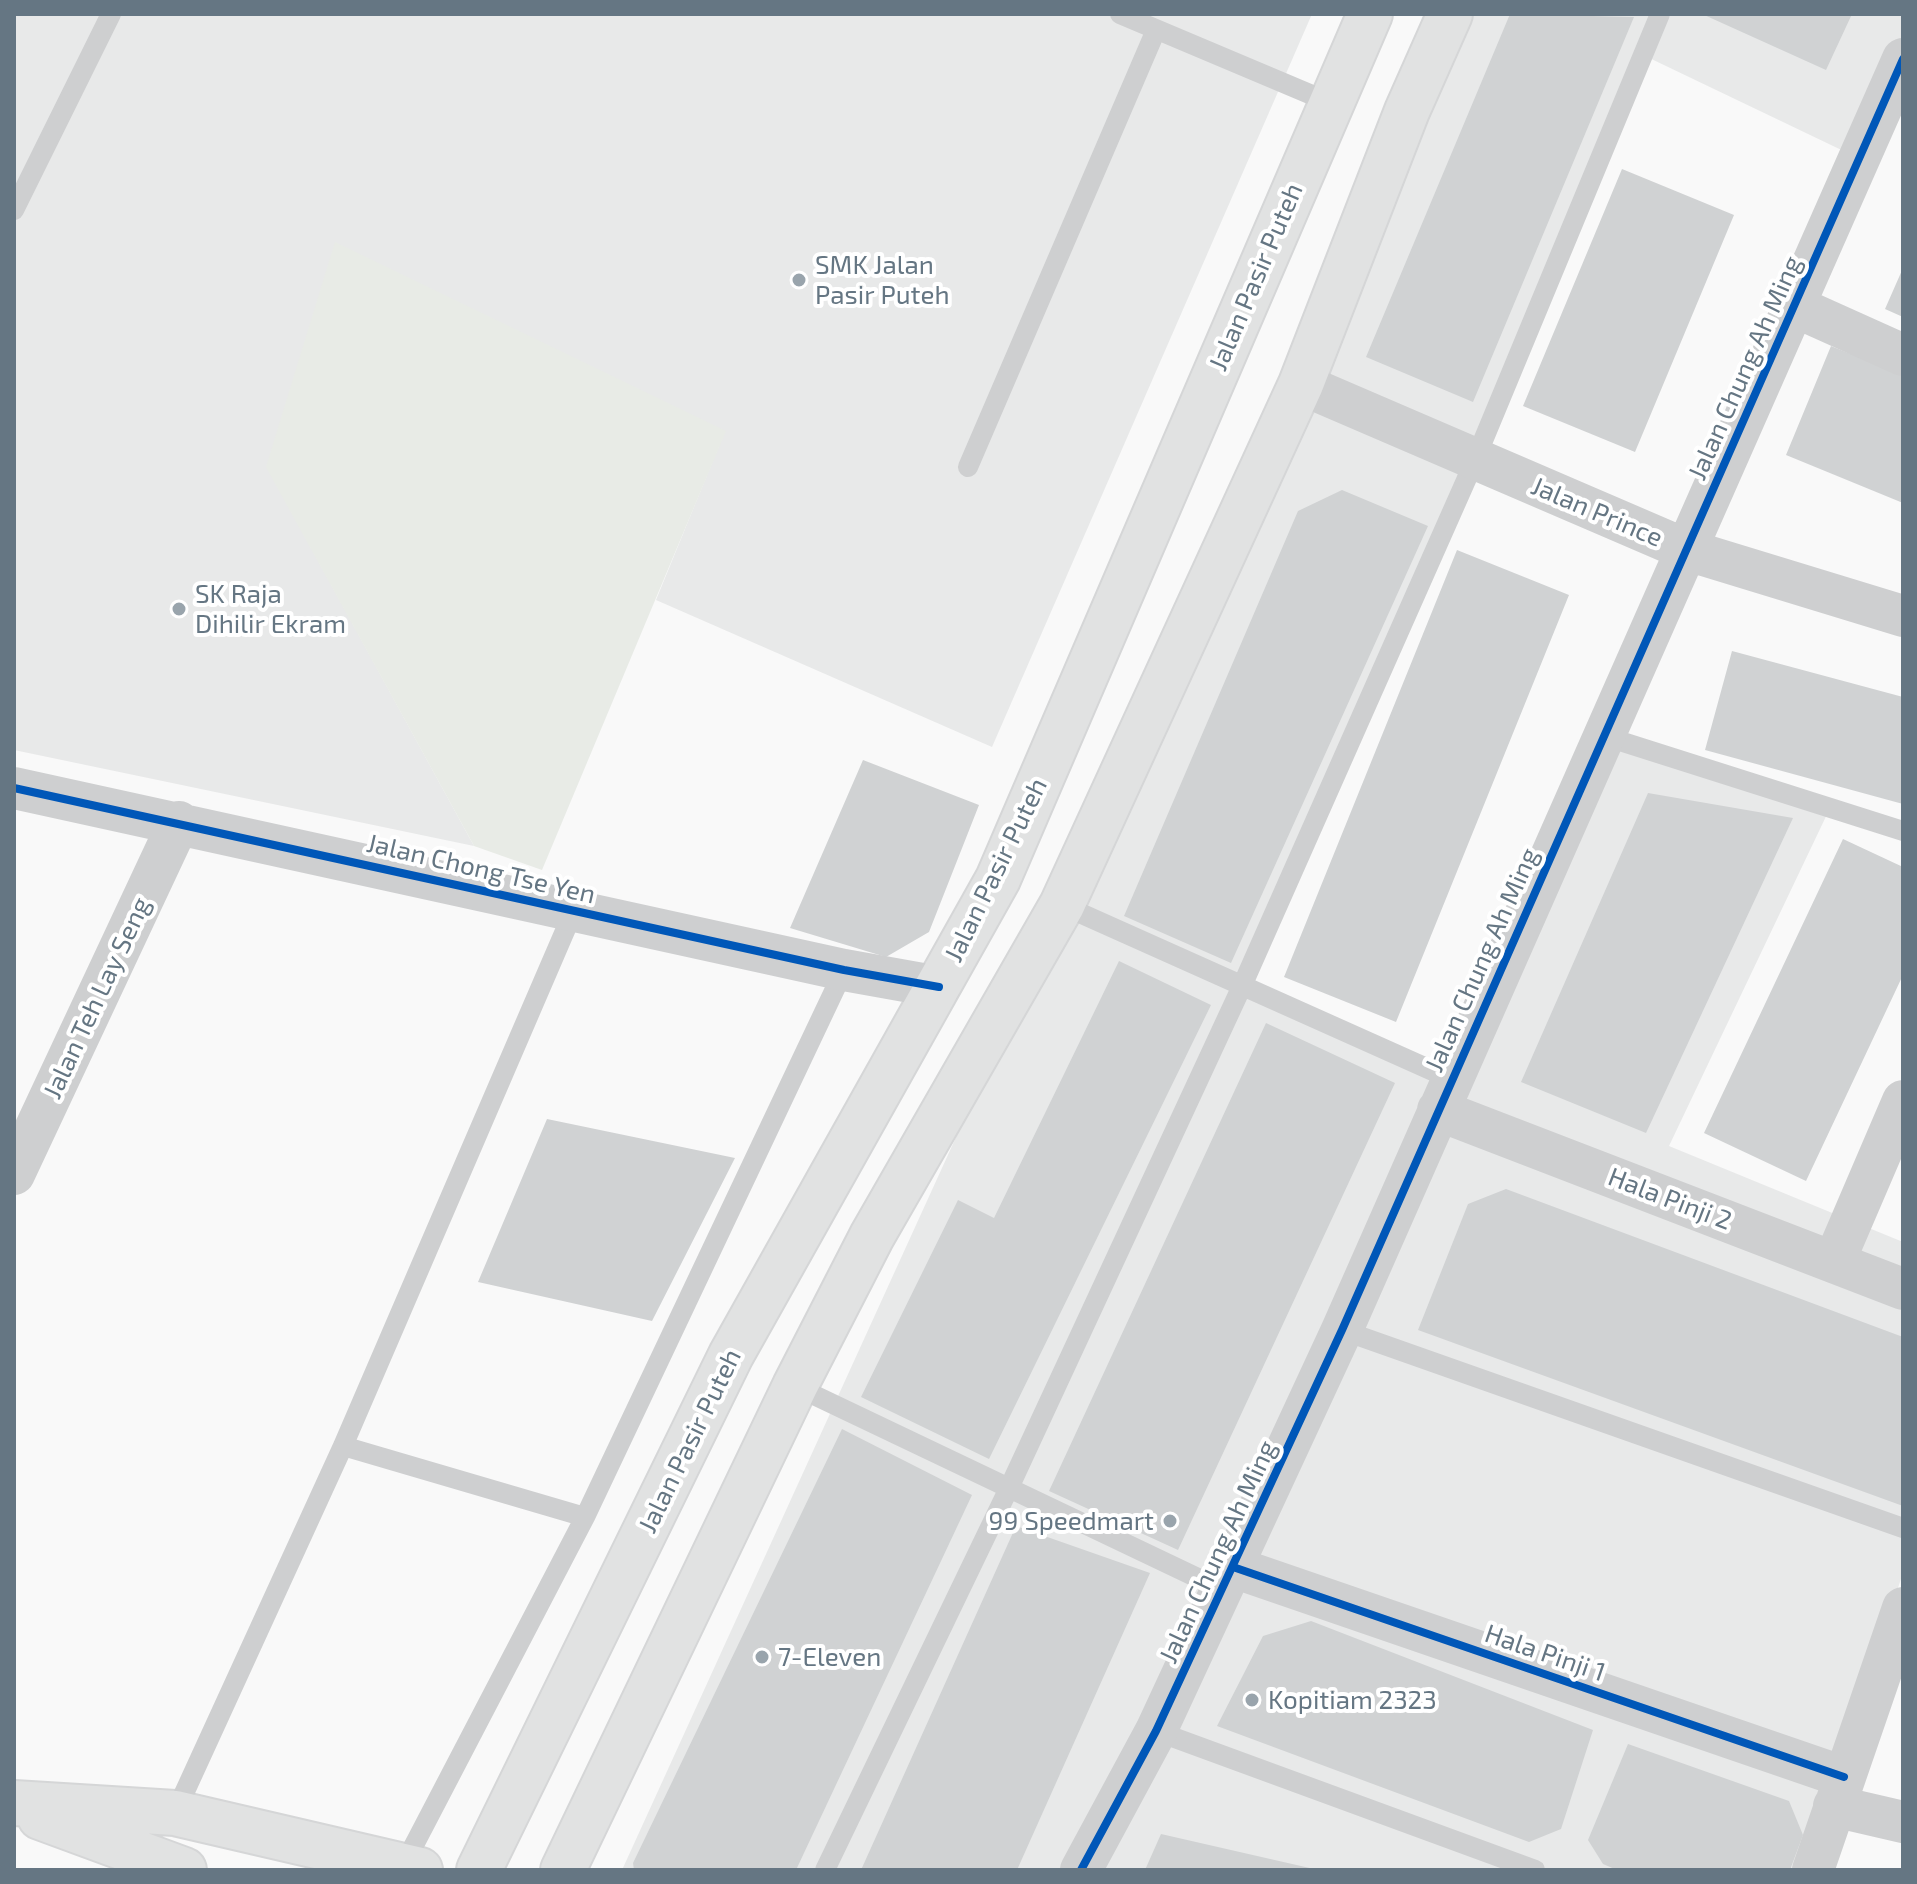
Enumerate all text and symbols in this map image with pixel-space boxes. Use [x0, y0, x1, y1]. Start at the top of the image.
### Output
street label: Jalan Pasir Puteh [1202, 179, 1310, 375]
place label: SMK Jalan Pasir Puteh [815, 249, 950, 310]
street label: Jalan Chung Ah Ming [1682, 251, 1808, 485]
marker: SMK Jalan Pasir Puteh [790, 271, 808, 289]
street label: Jalan Prince [1527, 470, 1667, 554]
place label: SK Raja Dihilir Ekram [195, 578, 346, 640]
marker: SK Raja Dihilir Ekram [170, 600, 188, 618]
street label: Jalan Pasir Puteh [938, 773, 1054, 967]
street label: Jalan Chong Tse Yen [364, 828, 598, 910]
street label: Jalan Chung Ah Ming [1419, 843, 1545, 1077]
street label: Jalan Teh Lay Seng [37, 892, 157, 1104]
street label: Hala Pinji 2 [1604, 1161, 1736, 1237]
street label: Jalan Pasir Puteh [632, 1344, 748, 1538]
street label: Jalan Chung Ah Ming [1153, 1436, 1283, 1668]
place label: 99 Speedmart [989, 1505, 1154, 1537]
marker: 99 Speedmart [1161, 1512, 1179, 1530]
street label: Hala Pinji 1 [1481, 1618, 1609, 1688]
place label: 7-Eleven [778, 1641, 881, 1673]
marker: 7-Eleven [753, 1648, 771, 1666]
place label: Kopitiam 2323 [1268, 1684, 1437, 1716]
marker: Kopitiam 2323 [1243, 1691, 1261, 1709]

